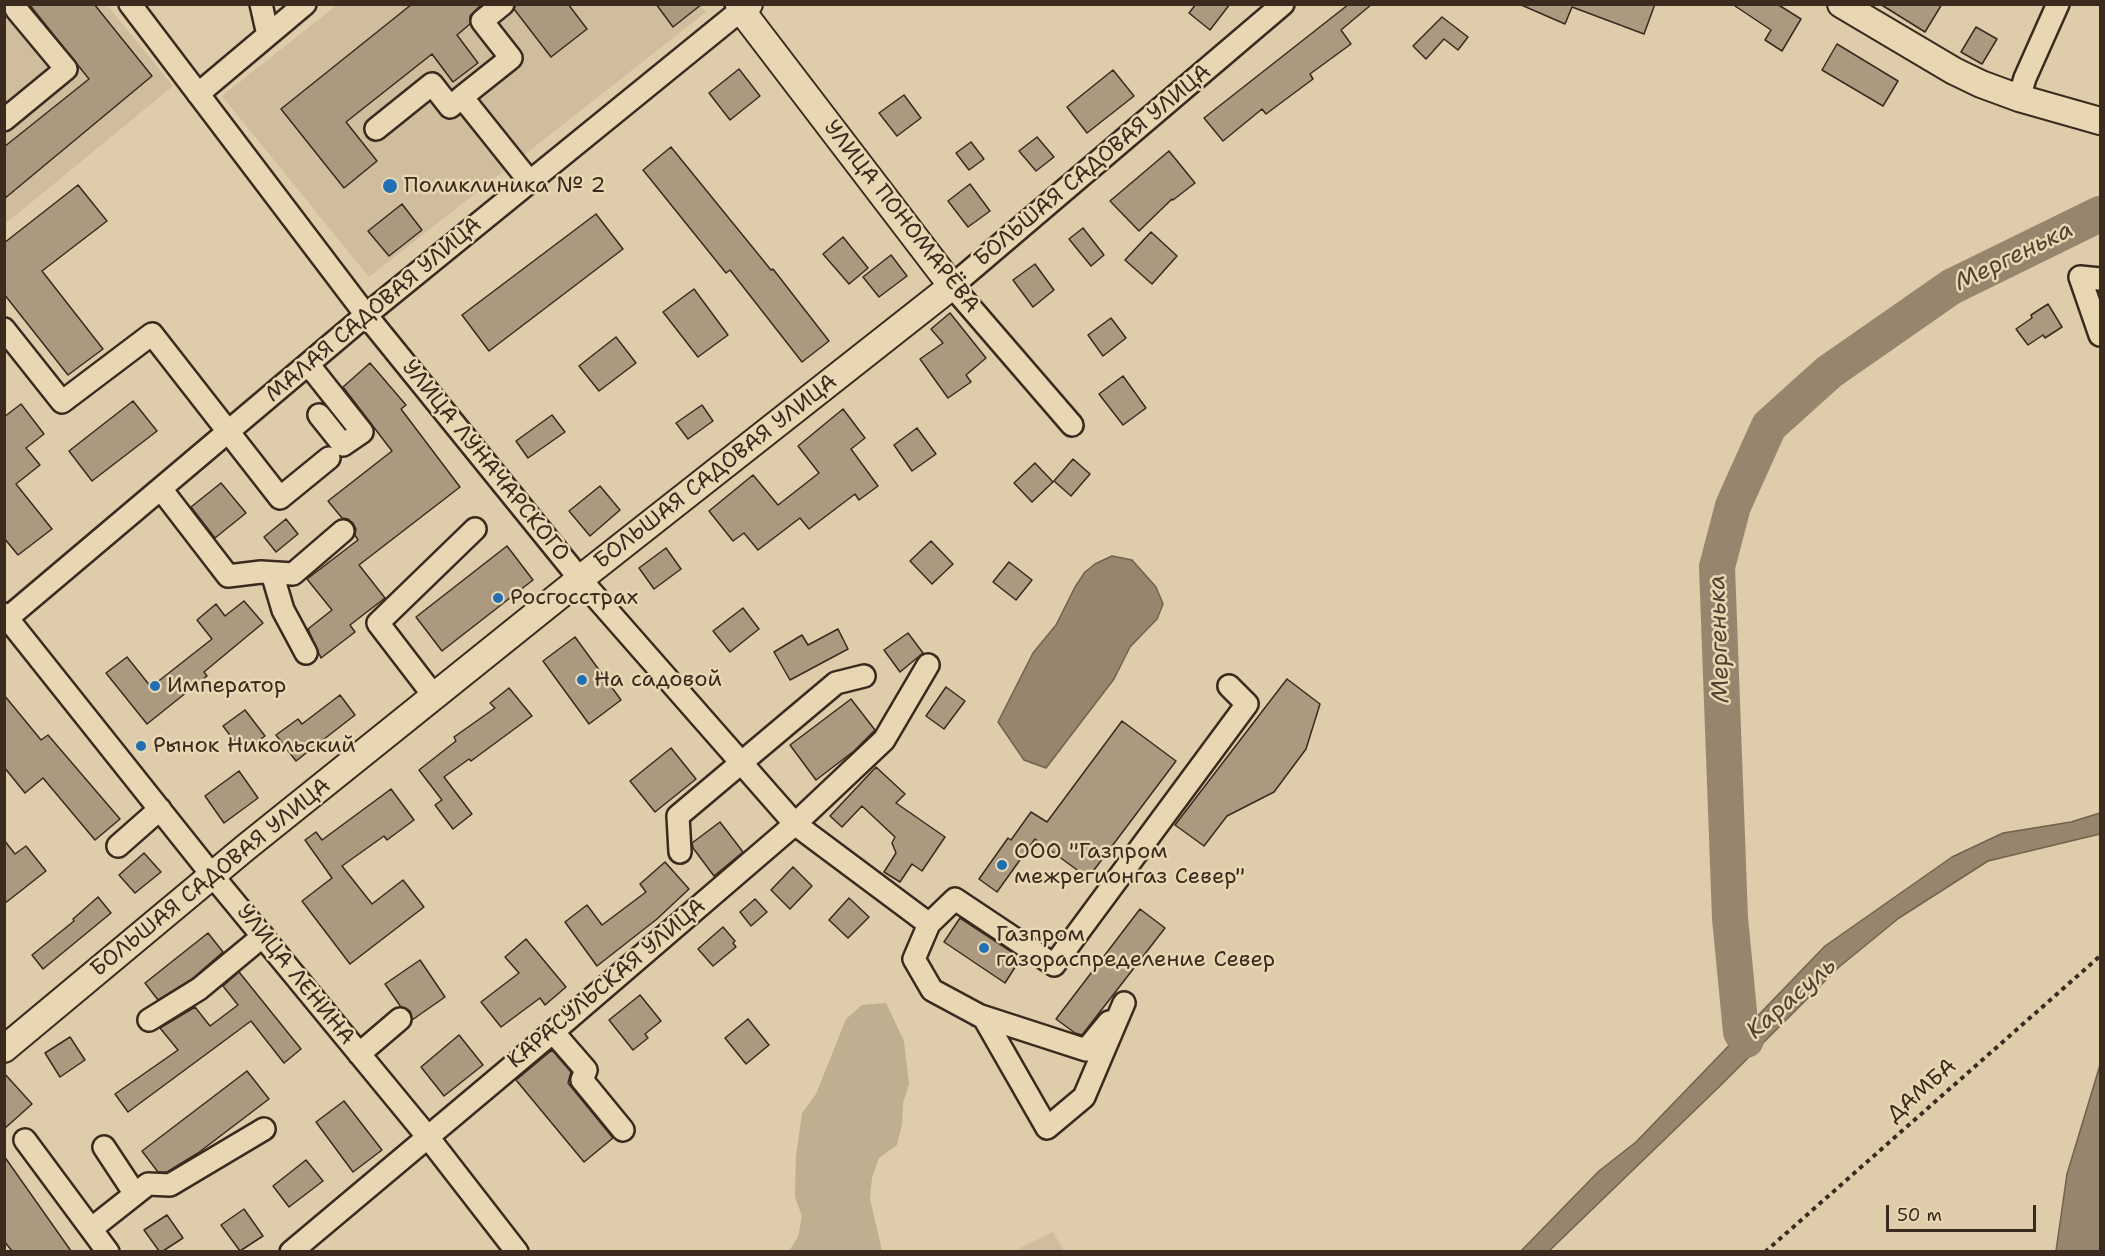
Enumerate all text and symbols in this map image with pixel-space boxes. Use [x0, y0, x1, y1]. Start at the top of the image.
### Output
street label: БОЛЬШАЯ САДОВАЯ УЛИЦА [969, 59, 1217, 273]
street label: УЛИЦА ПОНОМАРЁВА [818, 115, 984, 319]
place label: Поликлиника № 2 [404, 173, 606, 199]
marker: Поликлиника № 2 [381, 177, 399, 195]
street label: МАЛАЯ САДОВАЯ УЛИЦА [261, 212, 487, 408]
water label: Мергенька [1950, 216, 2078, 298]
street label: УЛИЦА ЛУНАЧАРСКОГО [396, 355, 574, 567]
street label: БОЛЬШАЯ САДОВАЯ УЛИЦА [589, 369, 843, 575]
water label: Мергенька [1703, 574, 1737, 704]
place label: Росгосстрах [510, 585, 638, 611]
marker: Росгосстрах [491, 591, 505, 605]
place label: На садовой [594, 667, 722, 693]
place label: Император [167, 673, 286, 699]
marker: На садовой [575, 673, 589, 687]
marker: Император [148, 679, 162, 693]
place label: Рынок Никольский [153, 733, 356, 759]
marker: Рынок Никольский [134, 739, 148, 753]
street label: БОЛЬШАЯ САДОВАЯ УЛИЦА [86, 773, 336, 983]
place label: ООО "Газпром межрегионгаз Север" [1014, 839, 1245, 890]
marker: ООО "Газпром межрегионгаз Север" [995, 858, 1009, 872]
street label: КАРАСУЛЬСКАЯ УЛИЦА [503, 893, 711, 1075]
street label: УЛИЦА ЛЕНИНА [230, 900, 360, 1050]
place label: Газпром газораспределение Север [996, 922, 1275, 974]
marker: Газпром газораспределение Север [977, 941, 991, 955]
water label: Карасуль [1741, 952, 1843, 1046]
street label: ДАМБА [1882, 1054, 1962, 1128]
scale bar [1889, 1193, 2039, 1231]
text: 50 m [1897, 1203, 1942, 1227]

